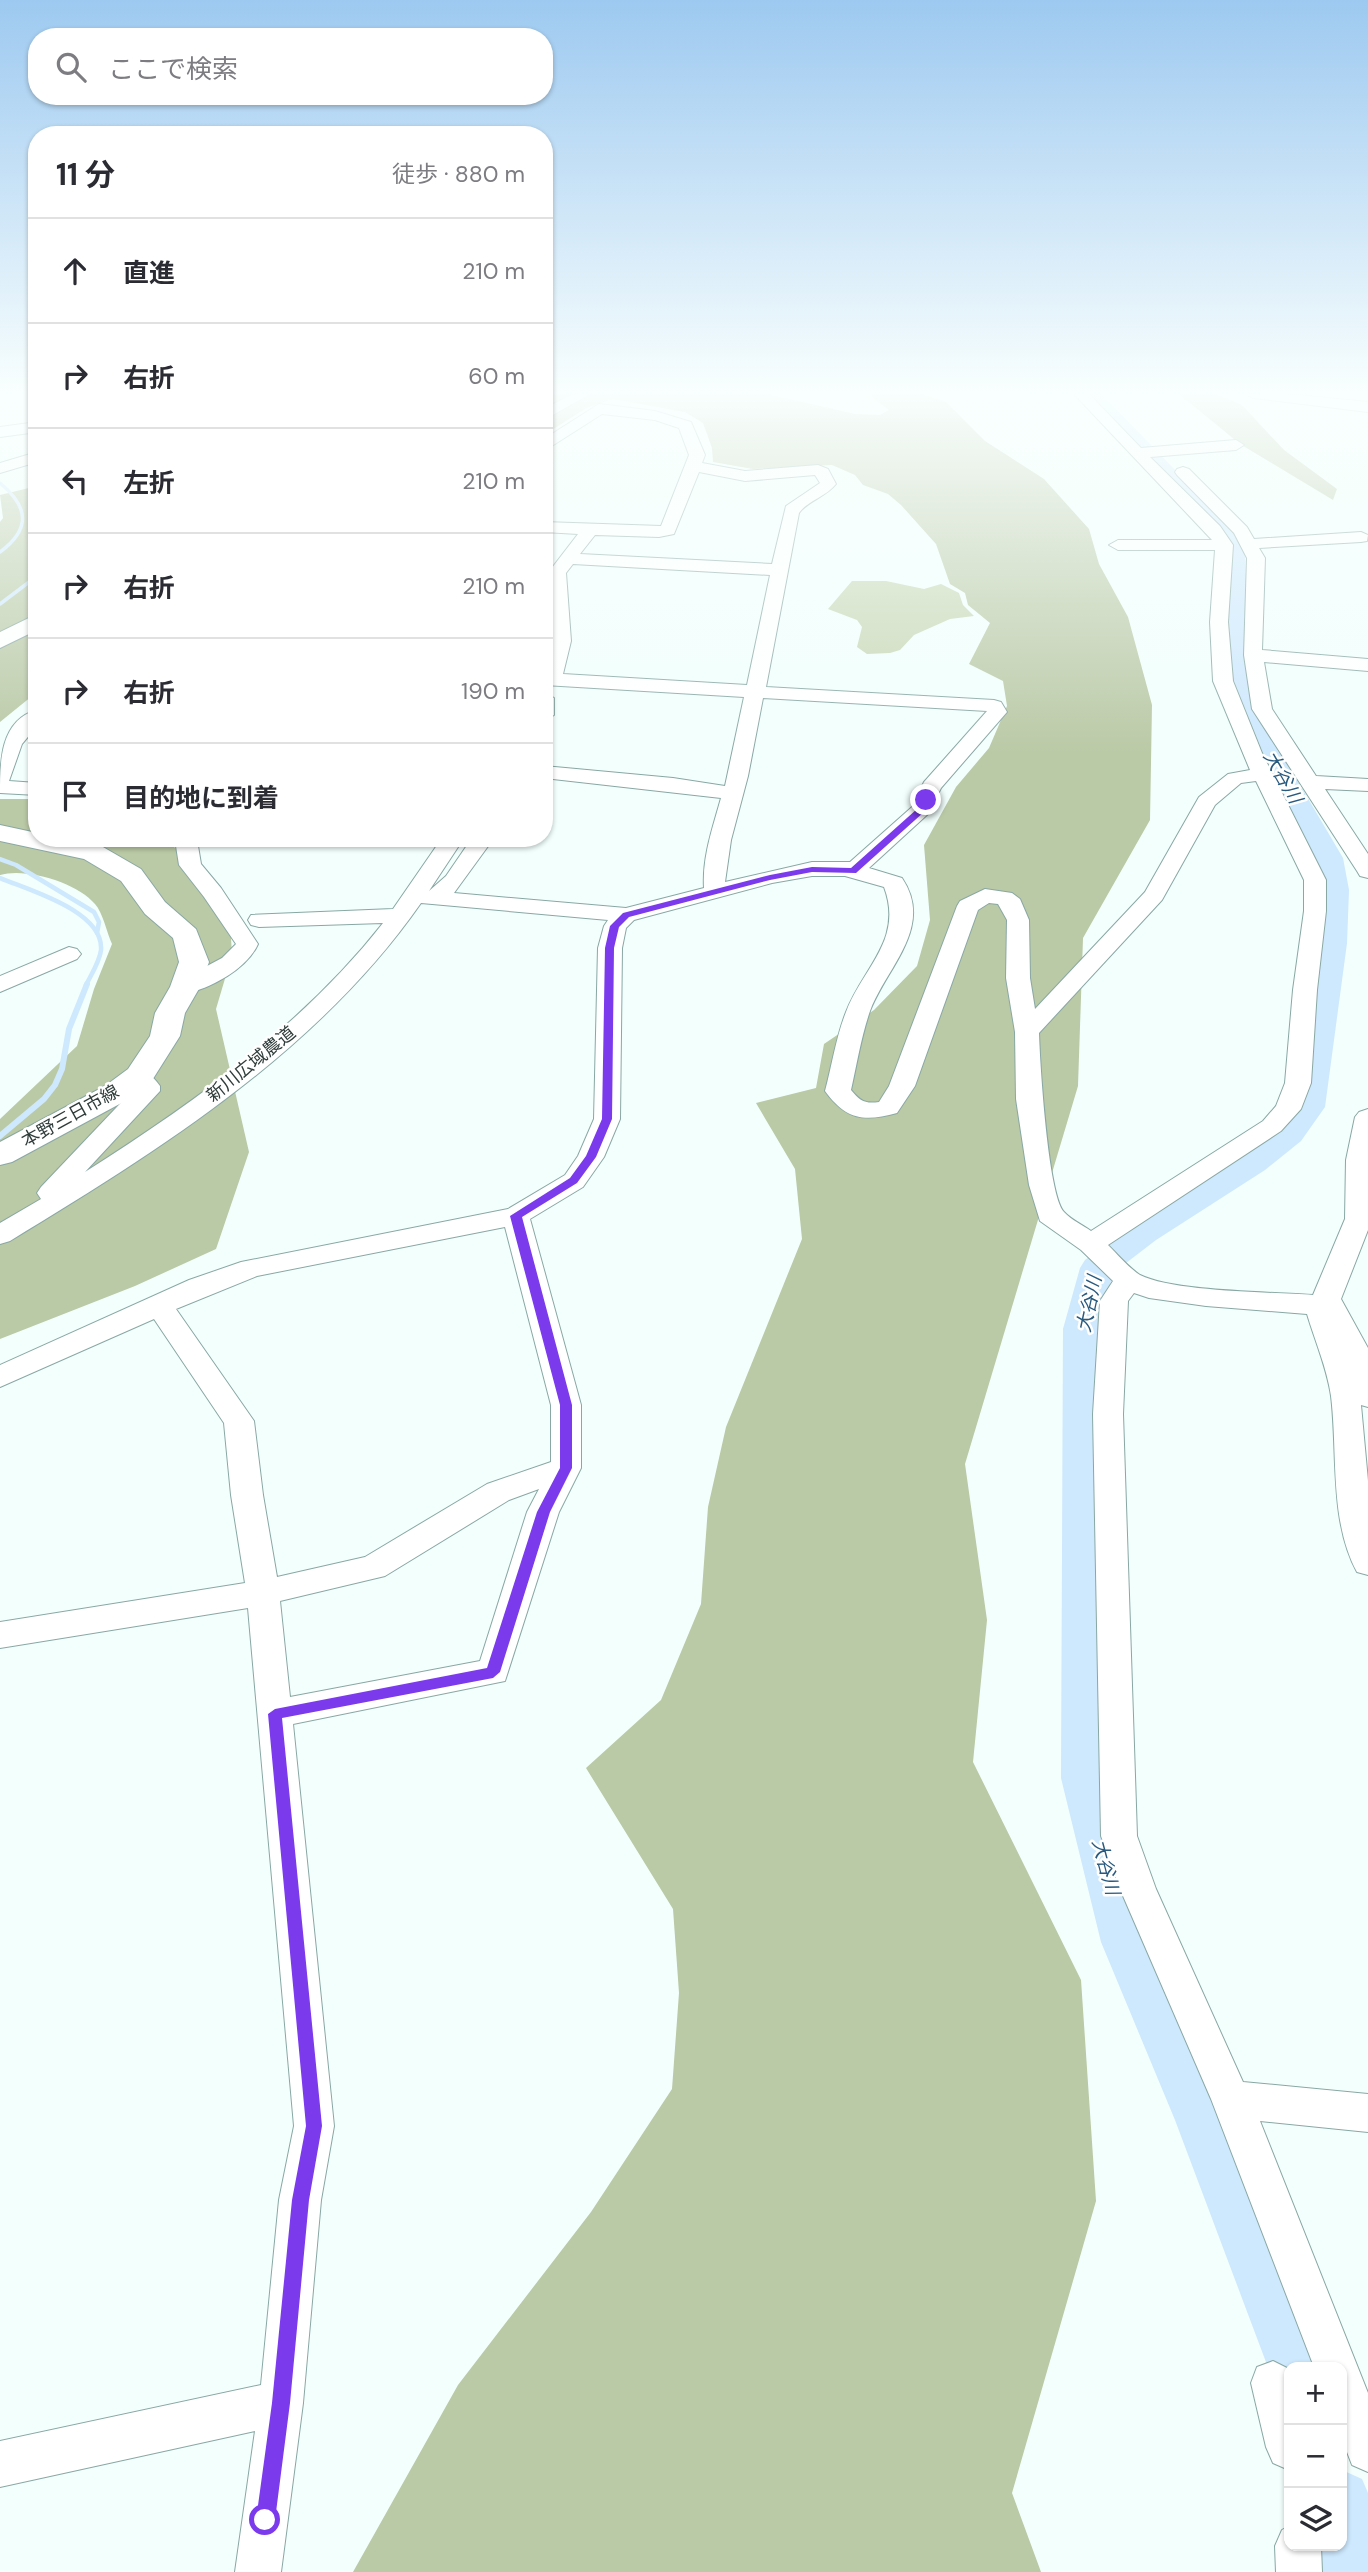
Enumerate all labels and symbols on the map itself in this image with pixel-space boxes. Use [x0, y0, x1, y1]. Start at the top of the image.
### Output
water label: 大谷川 [1258, 746, 1309, 810]
route end [910, 784, 941, 815]
street label: 新川広域農道 [201, 1021, 301, 1107]
street label: 本野三日市線 [17, 1079, 123, 1153]
water label: 大谷川 [1071, 1272, 1108, 1334]
water label: 大谷川 [1087, 1836, 1126, 1900]
route start [249, 2504, 280, 2535]

